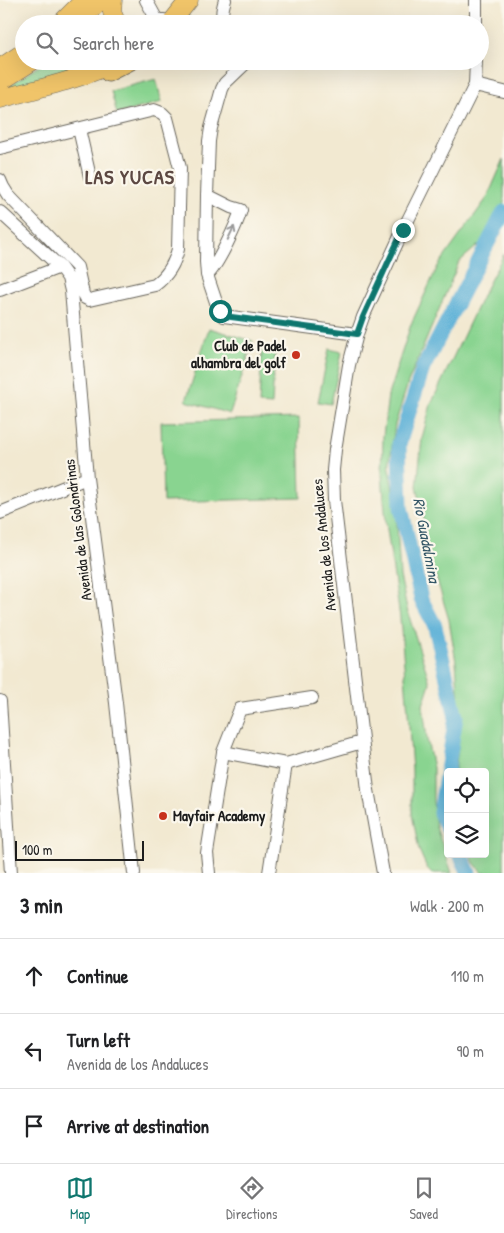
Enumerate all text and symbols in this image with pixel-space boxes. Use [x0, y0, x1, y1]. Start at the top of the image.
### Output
search box [15, 15, 489, 70]
icon: search [33, 29, 61, 57]
text: Search here [73, 30, 154, 56]
district label: LAS YUCAS [85, 163, 175, 190]
route end [392, 219, 415, 242]
one-way arrow [227, 226, 236, 241]
route start [209, 300, 232, 323]
place label: Club de Padel alhambra del golf [191, 335, 287, 374]
marker: Club de Padel alhambra del golf [290, 349, 302, 361]
street label: Avenida de las Golondrinas [58, 458, 97, 602]
street label: Avenida de los Andaluces [306, 478, 341, 612]
water label: Rio Guadalmina [408, 496, 446, 586]
map controls [444, 768, 489, 858]
button: locate [444, 768, 489, 813]
place label: Mayfair Academy [173, 805, 266, 827]
marker: Mayfair Academy [157, 810, 169, 822]
button: layers [444, 813, 489, 858]
scale bar [15, 838, 144, 861]
text: 100 m [22, 840, 52, 859]
text: 3 min [20, 891, 63, 920]
text: Walk · 200 m [410, 895, 484, 917]
icon: ahead [20, 962, 48, 990]
text: Continue [67, 963, 128, 989]
text: 110 m [451, 965, 484, 987]
text: Turn left [67, 1027, 130, 1053]
icon: left [20, 1037, 48, 1065]
text: 90 m [456, 1040, 484, 1062]
text: Avenida de los Andaluces [67, 1053, 208, 1075]
icon: arrive [20, 1112, 48, 1140]
text: Arrive at destination [67, 1113, 209, 1139]
tab: Map [66, 1174, 94, 1223]
tab: Directions [226, 1174, 277, 1223]
tab: Saved [409, 1174, 438, 1223]

